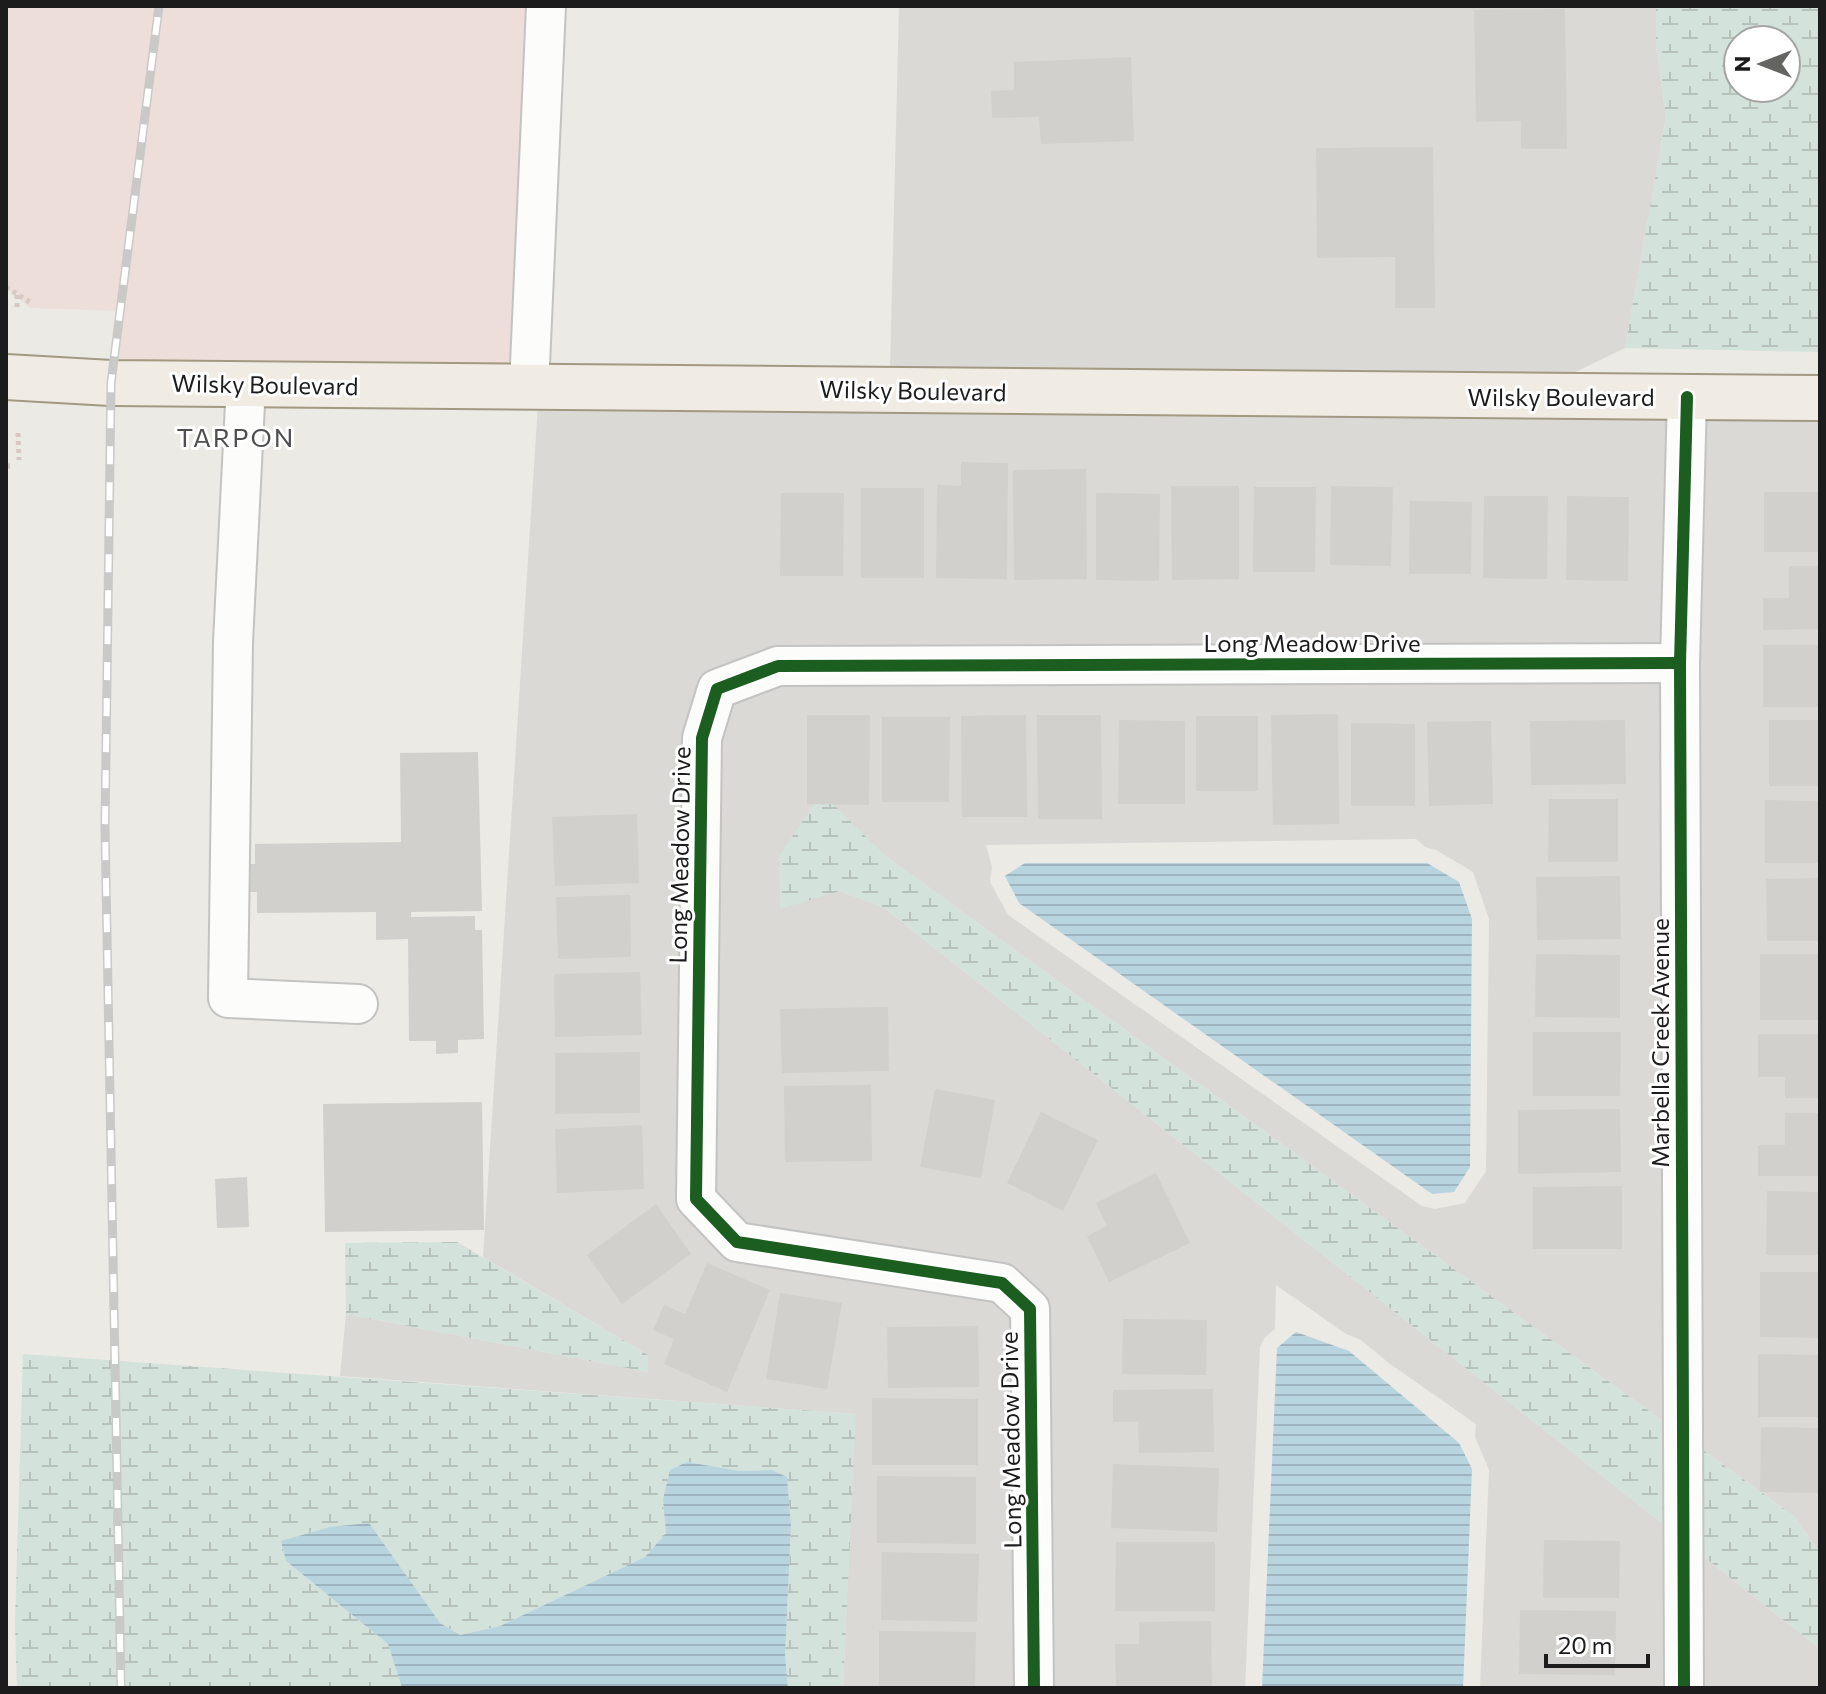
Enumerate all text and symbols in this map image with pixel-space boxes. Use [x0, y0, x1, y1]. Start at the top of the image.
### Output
north arrow [1722, 24, 1802, 104]
text: N [1728, 56, 1755, 72]
street label: Wilsky Boulevard [171, 368, 359, 400]
street label: Wilsky Boulevard [819, 374, 1007, 406]
street label: Wilsky Boulevard [1467, 382, 1655, 411]
district label: TARPON [177, 421, 295, 452]
street label: Long Meadow Drive [1203, 628, 1421, 657]
street label: Long Meadow Drive [663, 746, 695, 964]
street label: Marbella Creek Avenue [1645, 918, 1674, 1168]
street label: Long Meadow Drive [994, 1331, 1026, 1549]
scale bar [1546, 1618, 1648, 1668]
text: 20 m [1558, 1630, 1612, 1659]

